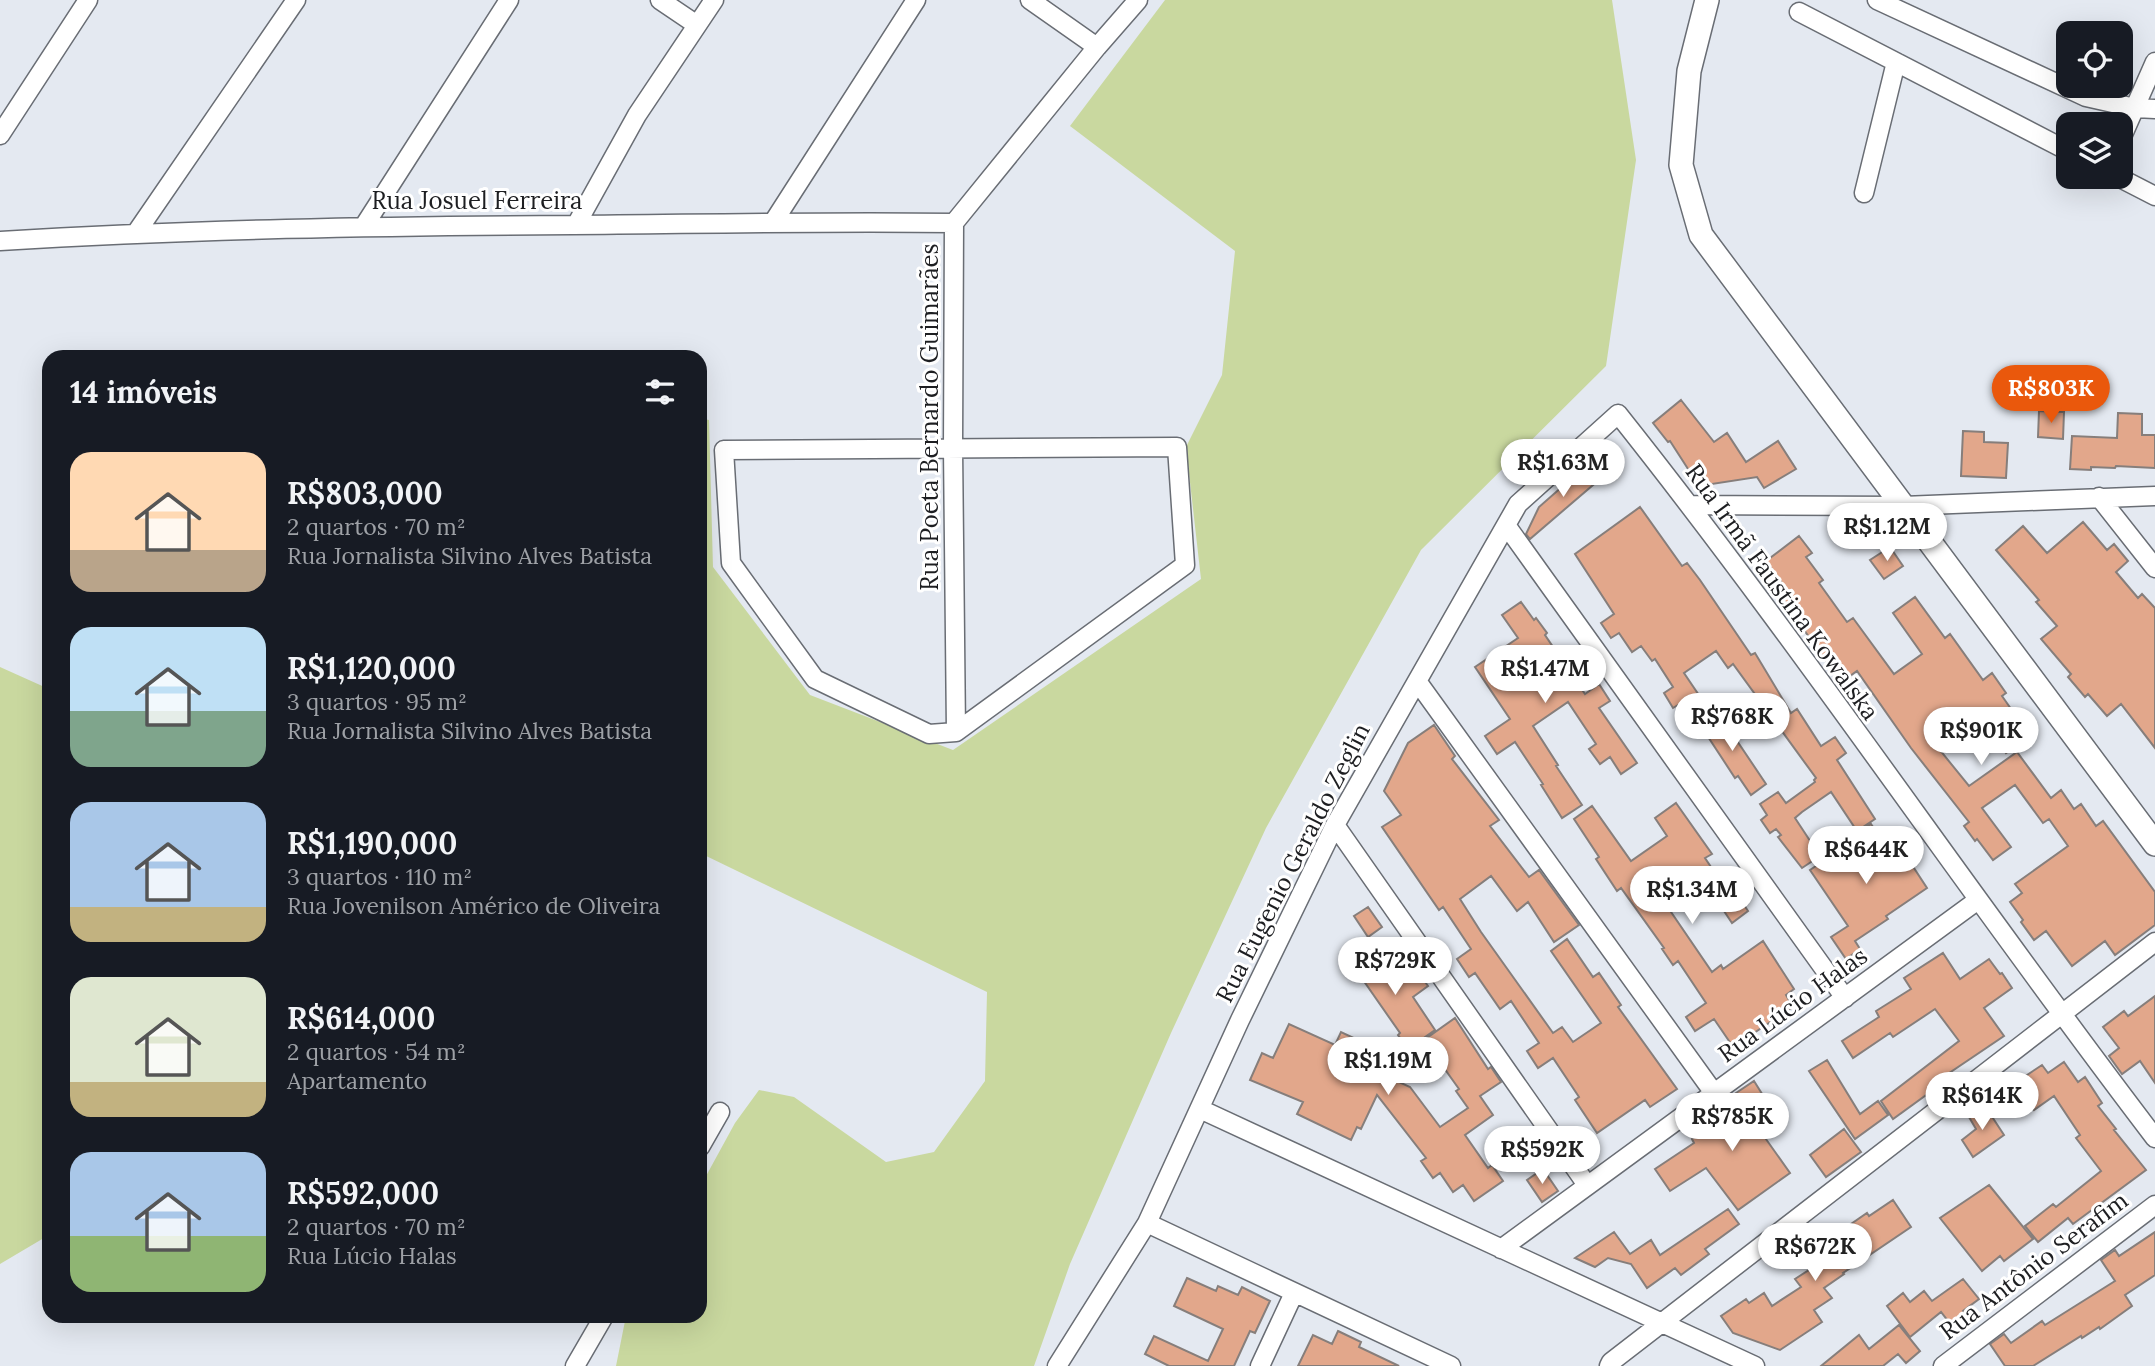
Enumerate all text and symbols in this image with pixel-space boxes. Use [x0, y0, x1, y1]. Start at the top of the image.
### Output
map controls [2056, 21, 2133, 189]
button: locate [2056, 21, 2133, 98]
button: layers [2056, 112, 2133, 189]
street label: Rua Josuel Ferreira [371, 185, 583, 216]
street label: Rua Poeta Bernardo Guimarães [914, 243, 945, 591]
pin: R$803K [1994, 366, 2108, 425]
text: 14 imóveis [70, 373, 217, 411]
icon: filters [641, 373, 679, 411]
text: R$803K [2008, 373, 2094, 402]
pin: R$1.63M [1498, 440, 1628, 499]
text: R$1.63M [1517, 447, 1609, 476]
street label: Rua Irmã Faustina Kowalska [1679, 457, 1886, 726]
text: R$803,000 [287, 474, 443, 512]
icon: home [126, 480, 210, 564]
pin: R$1.12M [1822, 504, 1952, 563]
text: R$1.12M [1843, 511, 1931, 540]
text: 2 quartos · 70 m² [287, 512, 466, 541]
text: Rua Jornalista Silvino Alves Batista [287, 541, 652, 570]
pin: R$1.47M [1480, 646, 1610, 705]
text: R$1,120,000 [287, 649, 456, 687]
text: R$1.47M [1500, 653, 1590, 682]
icon: home [126, 655, 210, 739]
text: 3 quartos · 95 m² [287, 687, 467, 716]
pin: R$768K [1675, 694, 1789, 753]
text: R$768K [1691, 701, 1773, 730]
pin: R$901K [1924, 708, 2038, 767]
text: R$901K [1940, 715, 2022, 744]
text: Rua Jornalista Silvino Alves Batista [287, 716, 652, 745]
street label: Rua Eugenio Geraldo Zeglin [1209, 718, 1377, 1008]
text: R$1,190,000 [287, 824, 457, 862]
pin: R$644K [1809, 826, 1923, 886]
icon: home [126, 830, 210, 914]
text: R$644K [1824, 834, 1908, 863]
text: 3 quartos · 110 m² [287, 862, 472, 891]
pin: R$1.34M [1627, 866, 1757, 926]
text: R$1.34M [1646, 874, 1738, 903]
text: Rua Jovenilson Américo de Oliveira [287, 891, 660, 920]
pin: R$729K [1338, 937, 1452, 997]
street label: Rua Lúcio Halas [1712, 940, 1873, 1069]
text: R$729K [1354, 945, 1436, 974]
text: R$614,000 [287, 999, 435, 1037]
icon: home [126, 1005, 210, 1089]
text: 2 quartos · 54 m² [287, 1037, 466, 1066]
pin: R$1.19M [1323, 1038, 1453, 1097]
text: R$1.19M [1344, 1045, 1432, 1074]
text: Apartamento [287, 1066, 427, 1095]
pin: R$614K [1925, 1072, 2039, 1132]
text: R$614K [1942, 1080, 2022, 1109]
pin: R$785K [1675, 1094, 1789, 1153]
text: R$785K [1691, 1101, 1773, 1130]
pin: R$592K [1485, 1126, 1599, 1186]
text: R$592K [1500, 1134, 1584, 1163]
text: R$592,000 [287, 1174, 439, 1212]
icon: home [126, 1180, 210, 1264]
street label: Rua Antônio Serafim [1933, 1185, 2134, 1347]
text: 2 quartos · 70 m² [287, 1212, 466, 1241]
pin: R$672K [1758, 1224, 1872, 1283]
text: R$672K [1774, 1231, 1856, 1260]
text: Rua Lúcio Halas [287, 1241, 457, 1270]

